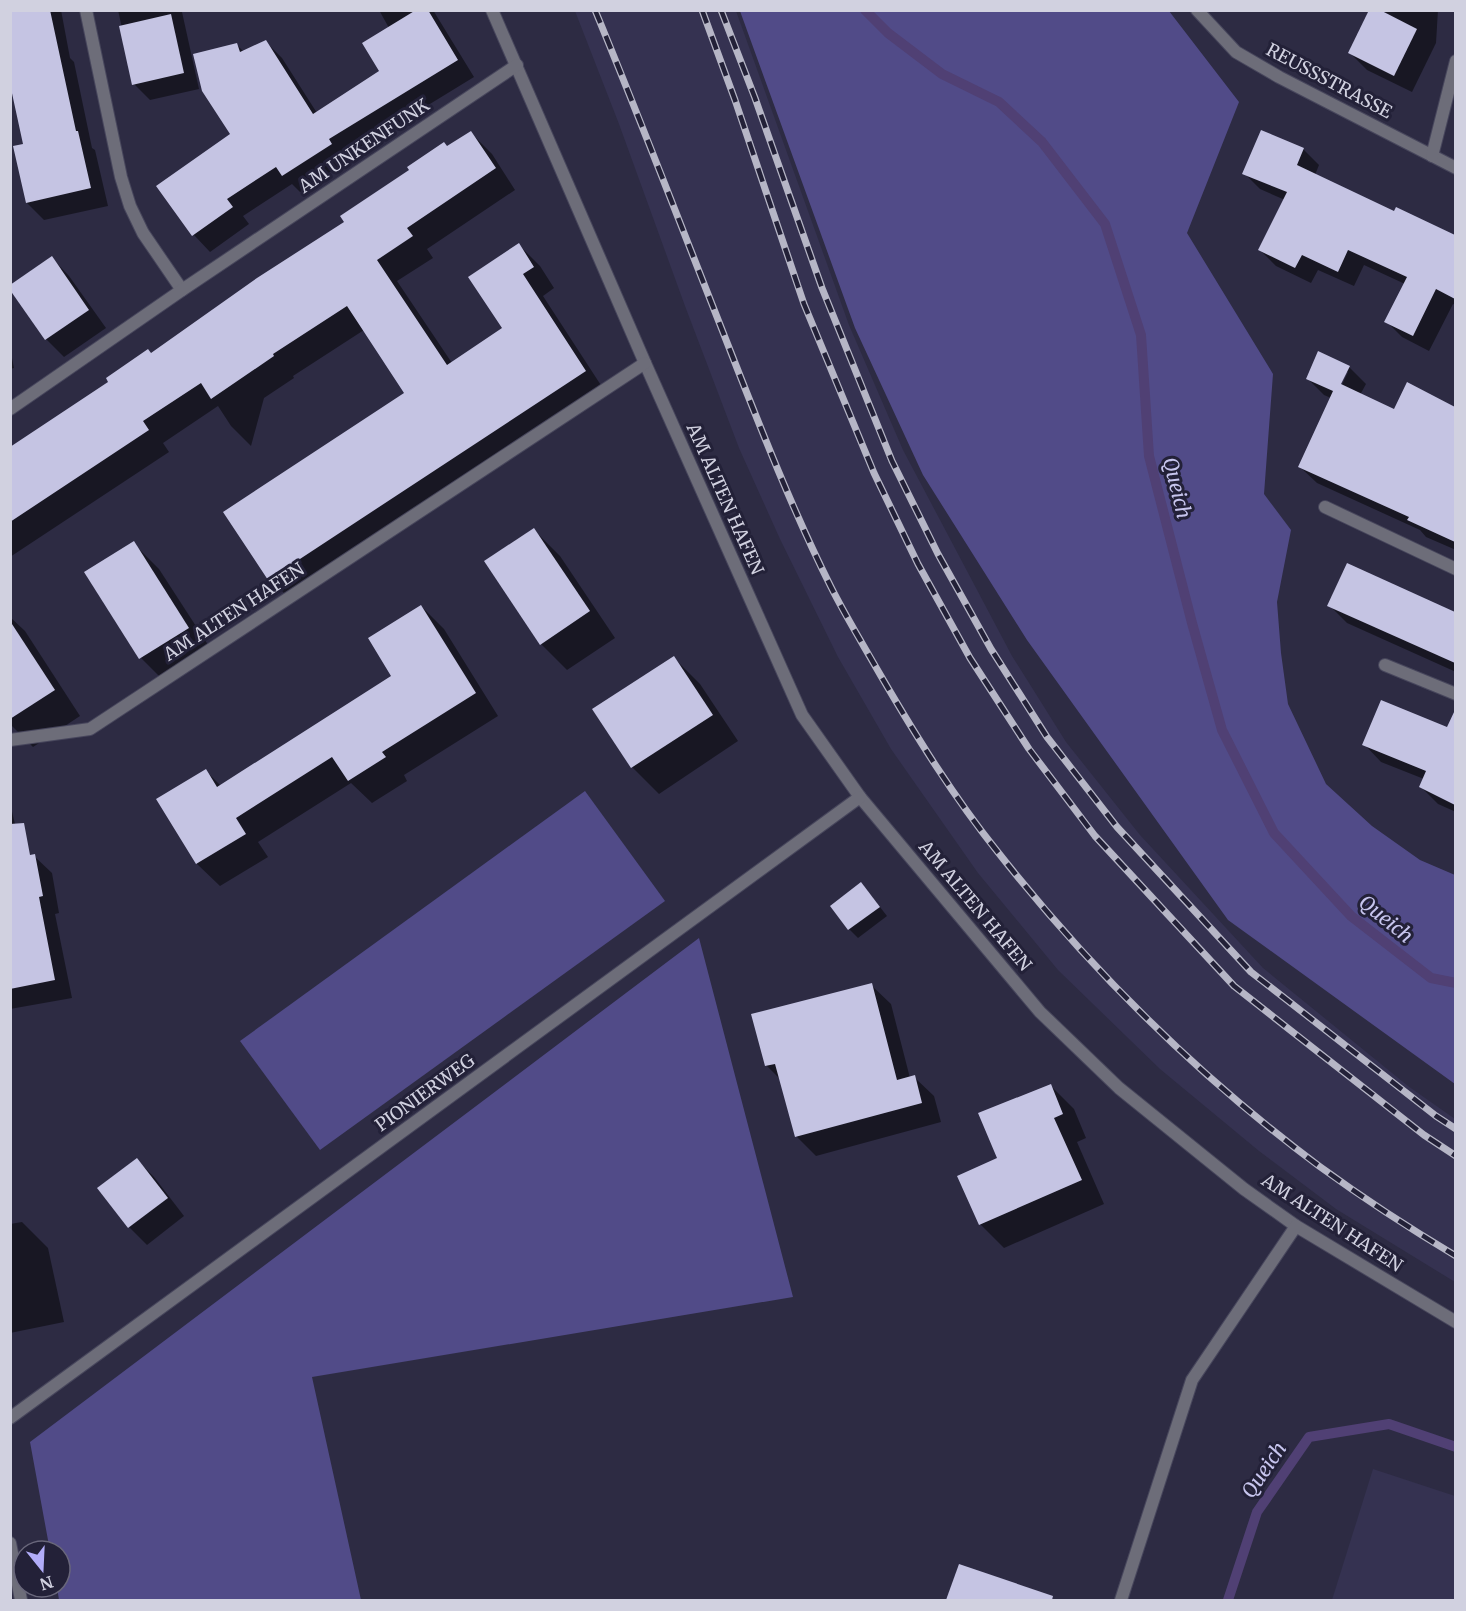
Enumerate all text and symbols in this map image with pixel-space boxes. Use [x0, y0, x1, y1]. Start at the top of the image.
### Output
street label: REUSSSTRASSE [1262, 38, 1397, 124]
street label: AM UNKENFUNK [293, 93, 434, 198]
street label: AM ALTEN HAFEN [681, 419, 769, 578]
water label: Queich [1158, 455, 1197, 521]
street label: AM ALTEN HAFEN [158, 557, 309, 666]
street label: AM ALTEN HAFEN [913, 835, 1037, 976]
water label: Queich [1354, 889, 1418, 948]
street label: PIONIERWEG [370, 1049, 479, 1136]
street label: AM ALTEN HAFEN [1257, 1168, 1407, 1277]
water label: Queich [1236, 1437, 1291, 1503]
north arrow [12, 1539, 72, 1599]
text: N [37, 1572, 56, 1595]

